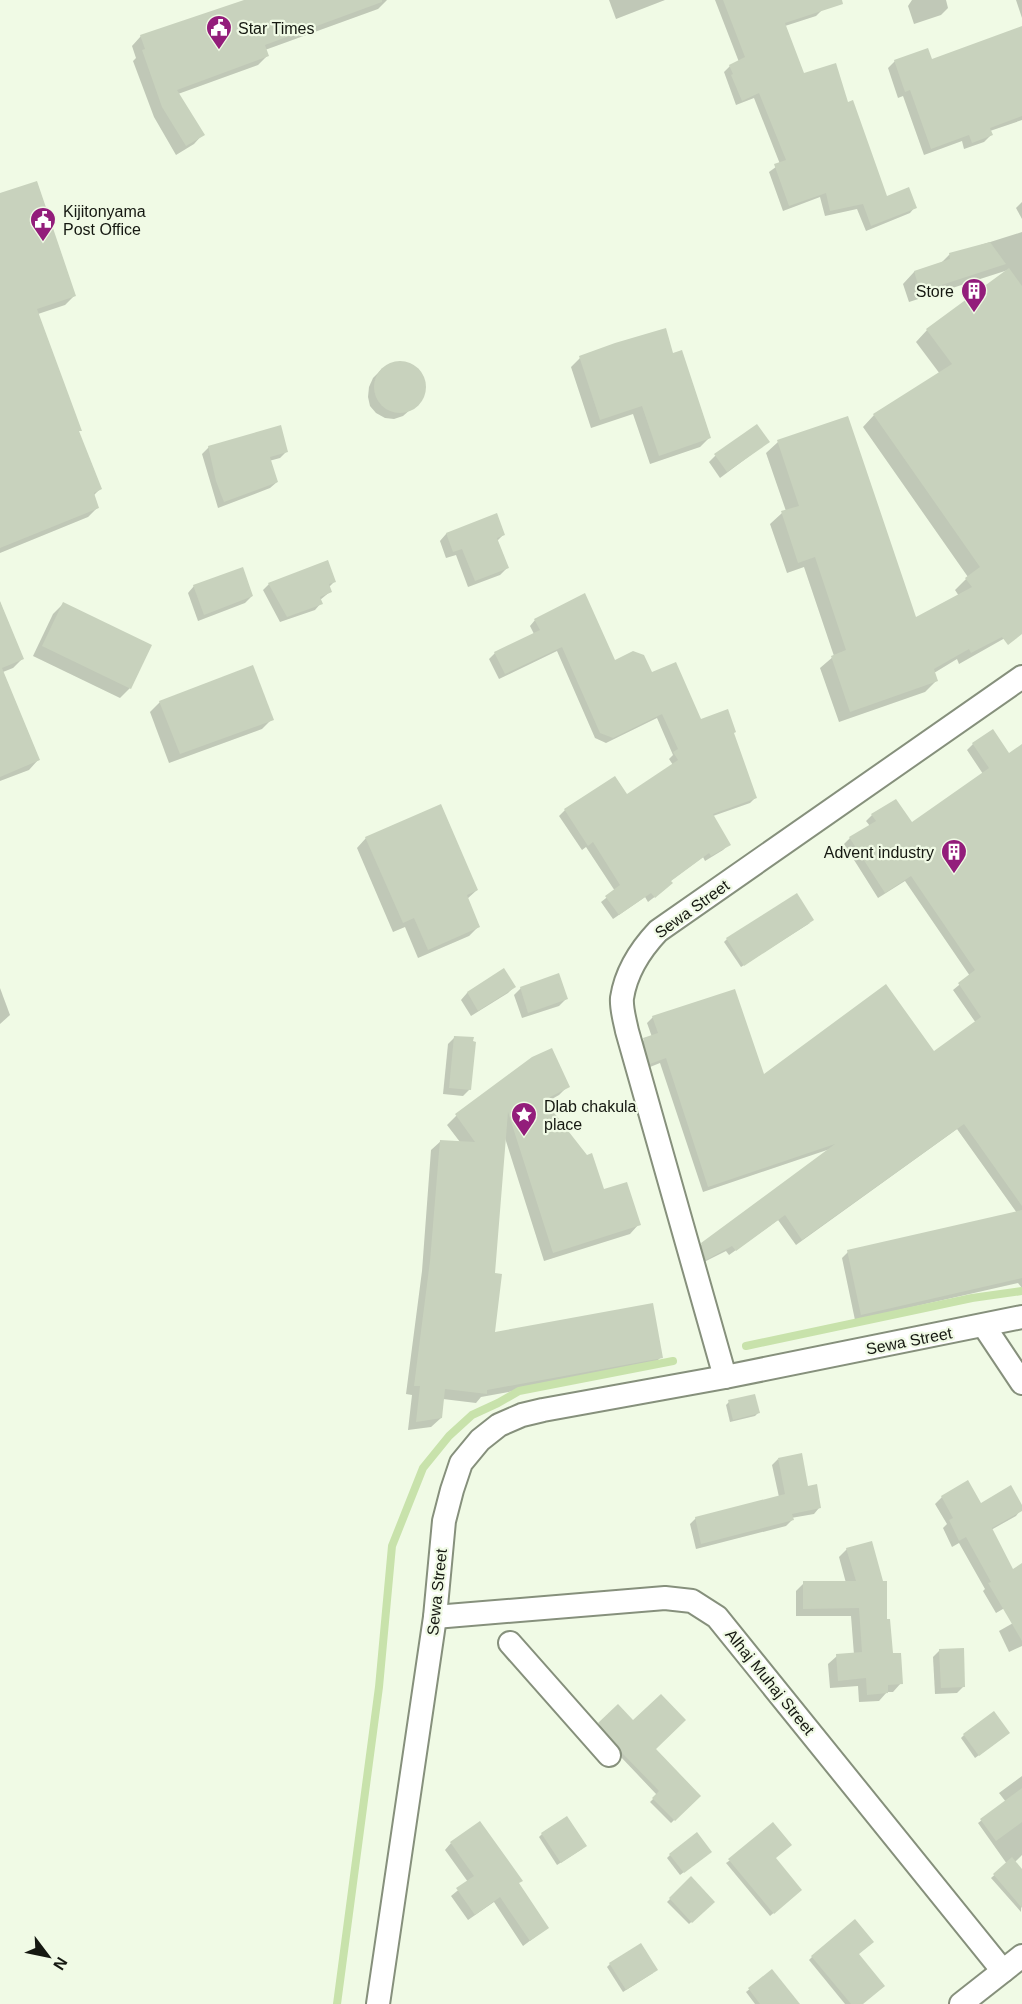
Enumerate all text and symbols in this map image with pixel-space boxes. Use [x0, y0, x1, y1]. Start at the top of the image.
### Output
public building icon: Star Times [204, 13, 234, 51]
place label: Star Times [238, 20, 314, 37]
place label: Kijitonyama Post Office [63, 203, 146, 238]
public building icon: Kijitonyama Post Office [28, 205, 58, 243]
building icon: Store [959, 276, 989, 314]
place label: Store [916, 283, 954, 300]
building icon: Advent industry [939, 837, 969, 875]
place label: Advent industry [824, 844, 934, 861]
street label: Sewa Street [652, 876, 733, 941]
place label: Dlab chakula place [544, 1098, 637, 1133]
place icon: Dlab chakula place [509, 1100, 539, 1138]
street label: Sewa Street [865, 1324, 954, 1358]
street label: Sewa Street [424, 1547, 450, 1636]
street label: Alhaj Muhaj Street [722, 1626, 818, 1739]
north arrow [18, 1926, 78, 1986]
text: N [50, 1954, 71, 1973]

